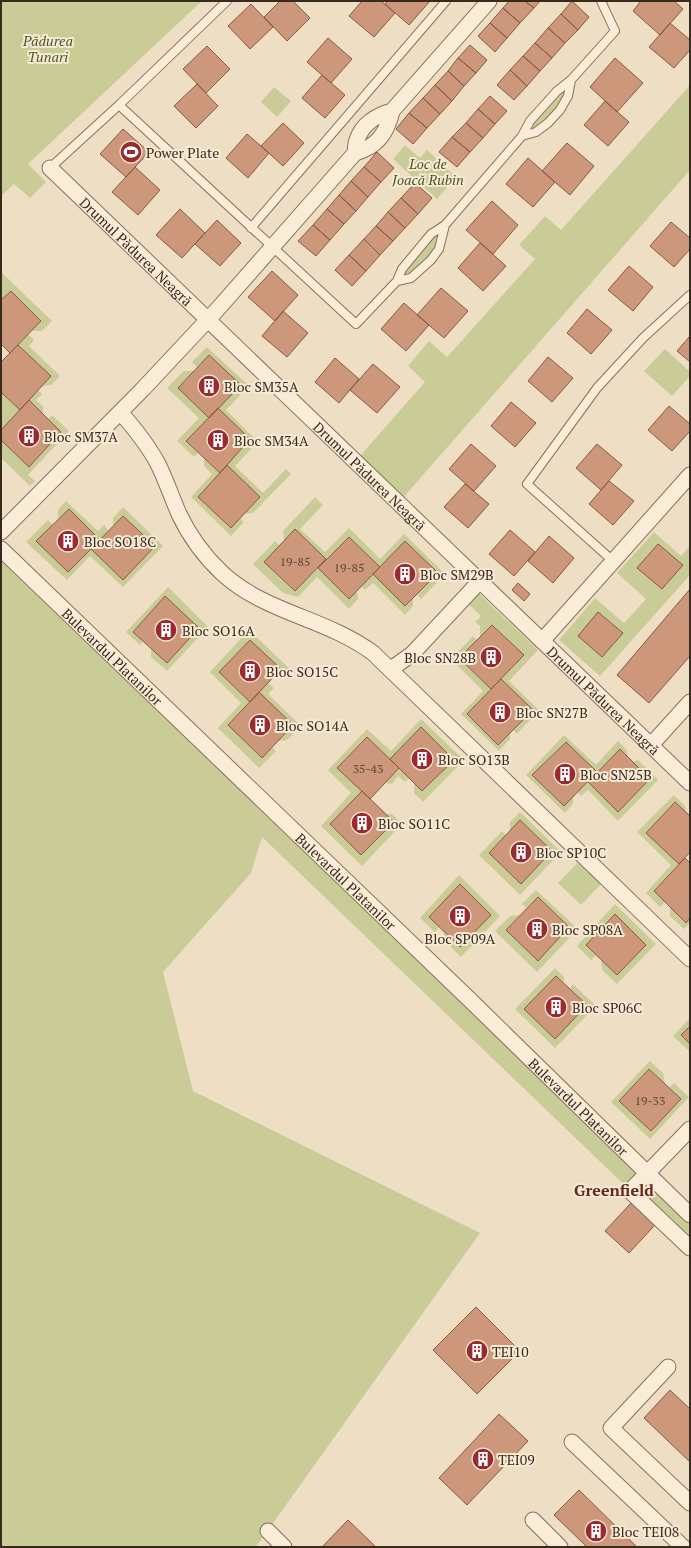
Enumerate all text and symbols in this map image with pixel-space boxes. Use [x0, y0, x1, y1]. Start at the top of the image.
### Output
park label: Pădurea Tunari [22, 31, 73, 66]
sports icon: Power Plate [118, 139, 144, 165]
place label: Power Plate [146, 143, 219, 162]
park label: Loc de Joacă Rubin [391, 154, 464, 189]
street label: Drumul Pădurea Neagră [76, 192, 197, 310]
building icon: Bloc SM35A [196, 373, 222, 399]
place label: Bloc SM35A [224, 377, 299, 396]
street label: Drumul Pădurea Neagră [310, 417, 431, 534]
building icon: Bloc SM37A [16, 423, 42, 449]
place label: Bloc SM37A [44, 427, 118, 446]
building icon: Bloc SM34A [205, 427, 231, 453]
place label: Bloc SM34A [234, 431, 309, 450]
building icon: Bloc SO18C [55, 528, 81, 554]
place label: Bloc SO18C [84, 532, 156, 551]
house number: 19-85 [280, 554, 310, 569]
house number: 19-85 [334, 560, 364, 575]
building icon: Bloc SM29B [392, 561, 418, 587]
place label: Bloc SM29B [420, 565, 494, 584]
street label: Bulevardul Platanilor [58, 604, 168, 710]
building icon: Bloc SO16A [153, 617, 179, 643]
place label: Bloc SO16A [182, 621, 255, 640]
street label: Drumul Pădurea Neagră [543, 641, 664, 759]
building icon: Bloc SN28B [478, 644, 504, 670]
place label: Bloc SN28B [404, 648, 476, 667]
building icon: Bloc SO15C [237, 658, 263, 684]
place label: Bloc SO15C [266, 662, 338, 681]
building icon: Bloc SN27B [487, 699, 513, 725]
place label: Bloc SN27B [516, 703, 588, 722]
building icon: Bloc SO14A [247, 712, 273, 738]
place label: Bloc SO14A [276, 716, 349, 735]
building icon: Bloc SO13B [409, 746, 435, 772]
place label: Bloc SO13B [438, 750, 510, 769]
house number: 35-43 [353, 761, 383, 776]
building icon: Bloc SN25B [552, 761, 578, 787]
place label: Bloc SN25B [580, 765, 652, 784]
building icon: Bloc SO11C [349, 810, 375, 836]
place label: Bloc SO11C [378, 814, 450, 833]
street label: Bulevardul Platanilor [292, 828, 401, 934]
building icon: Bloc SP10C [508, 839, 534, 865]
place label: Bloc SP10C [536, 843, 606, 862]
building icon: Bloc SP09A [447, 903, 473, 929]
building icon: Bloc SP08A [524, 916, 550, 942]
place label: Bloc SP08A [552, 920, 623, 939]
place label: Bloc SP09A [425, 929, 496, 948]
building icon: Bloc SP06C [543, 994, 569, 1020]
place label: Bloc SP06C [572, 998, 642, 1017]
street label: Bulevardul Platanilor [525, 1053, 633, 1160]
house number: 19-33 [635, 1093, 665, 1108]
district label: Greenfield [574, 1179, 654, 1201]
building icon: TEI10 [464, 1338, 490, 1364]
place label: TEI10 [492, 1342, 529, 1361]
building icon: TEI09 [470, 1446, 496, 1472]
place label: TEI09 [498, 1450, 535, 1469]
building icon: Bloc TEI08 [583, 1518, 609, 1544]
place label: Bloc TEI08 [612, 1522, 679, 1541]

